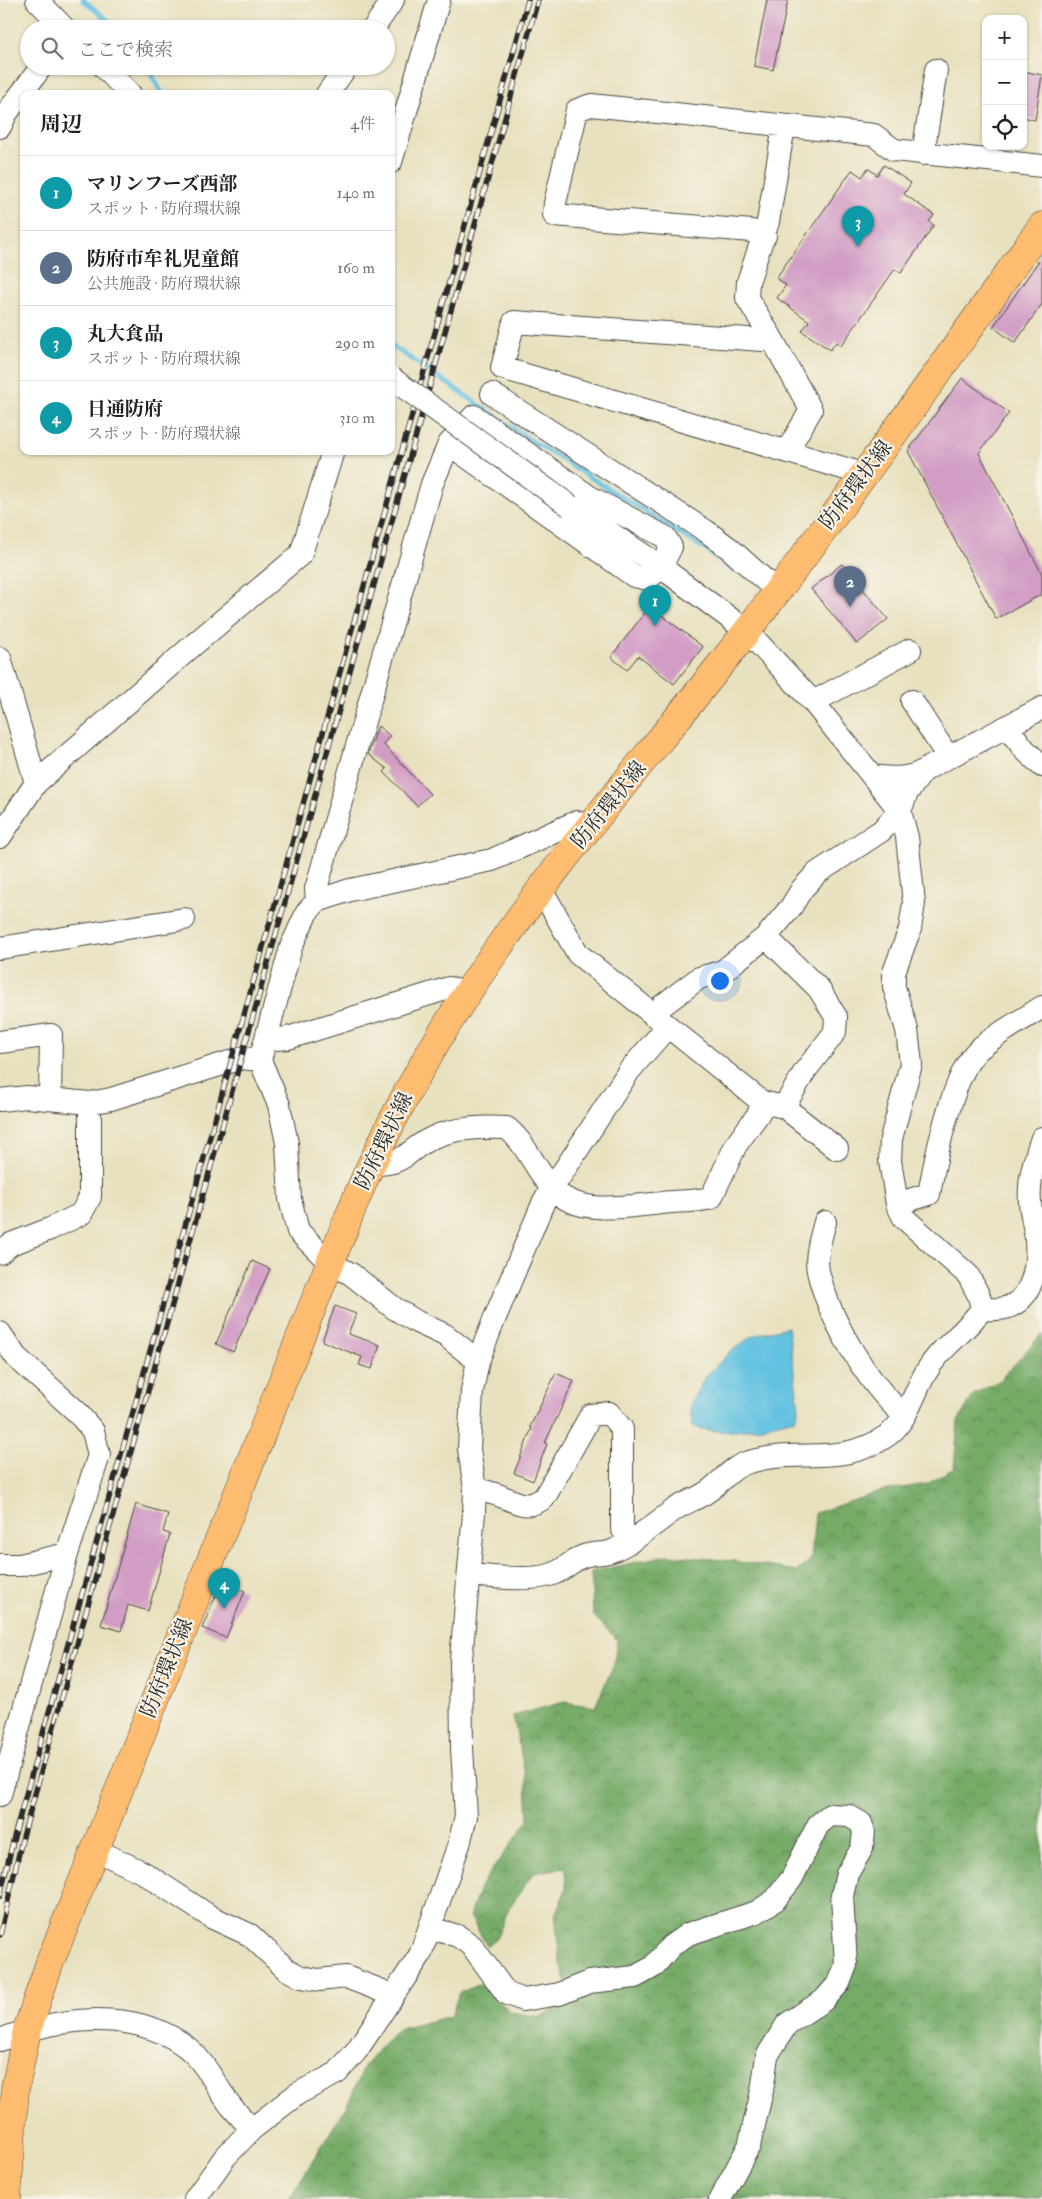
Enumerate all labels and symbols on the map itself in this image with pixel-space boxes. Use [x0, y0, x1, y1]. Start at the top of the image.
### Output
pin: 3 [842, 206, 874, 247]
street label: 防府環状線 [814, 435, 898, 535]
pin: 2 [834, 566, 866, 607]
pin: 1 [639, 585, 671, 626]
street label: 防府環状線 [565, 756, 653, 854]
your location [707, 968, 733, 994]
street label: 防府環状線 [349, 1088, 419, 1194]
pin: 4 [208, 1568, 240, 1609]
street label: 防府環状線 [135, 1614, 199, 1722]

